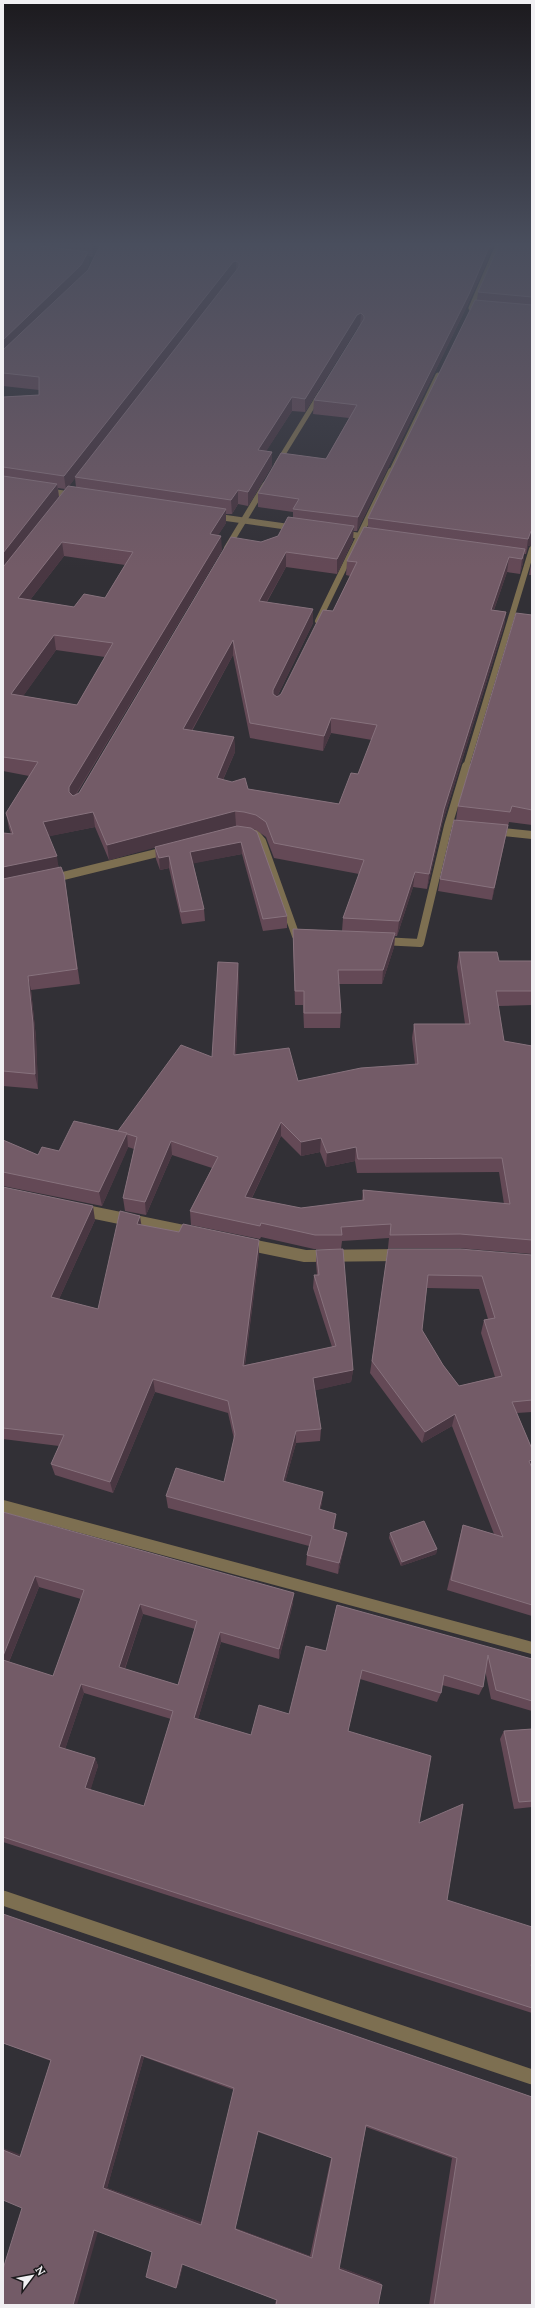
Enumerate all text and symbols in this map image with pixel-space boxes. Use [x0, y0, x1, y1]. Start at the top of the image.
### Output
north arrow [12, 2256, 52, 2296]
text: N [32, 2263, 49, 2278]

